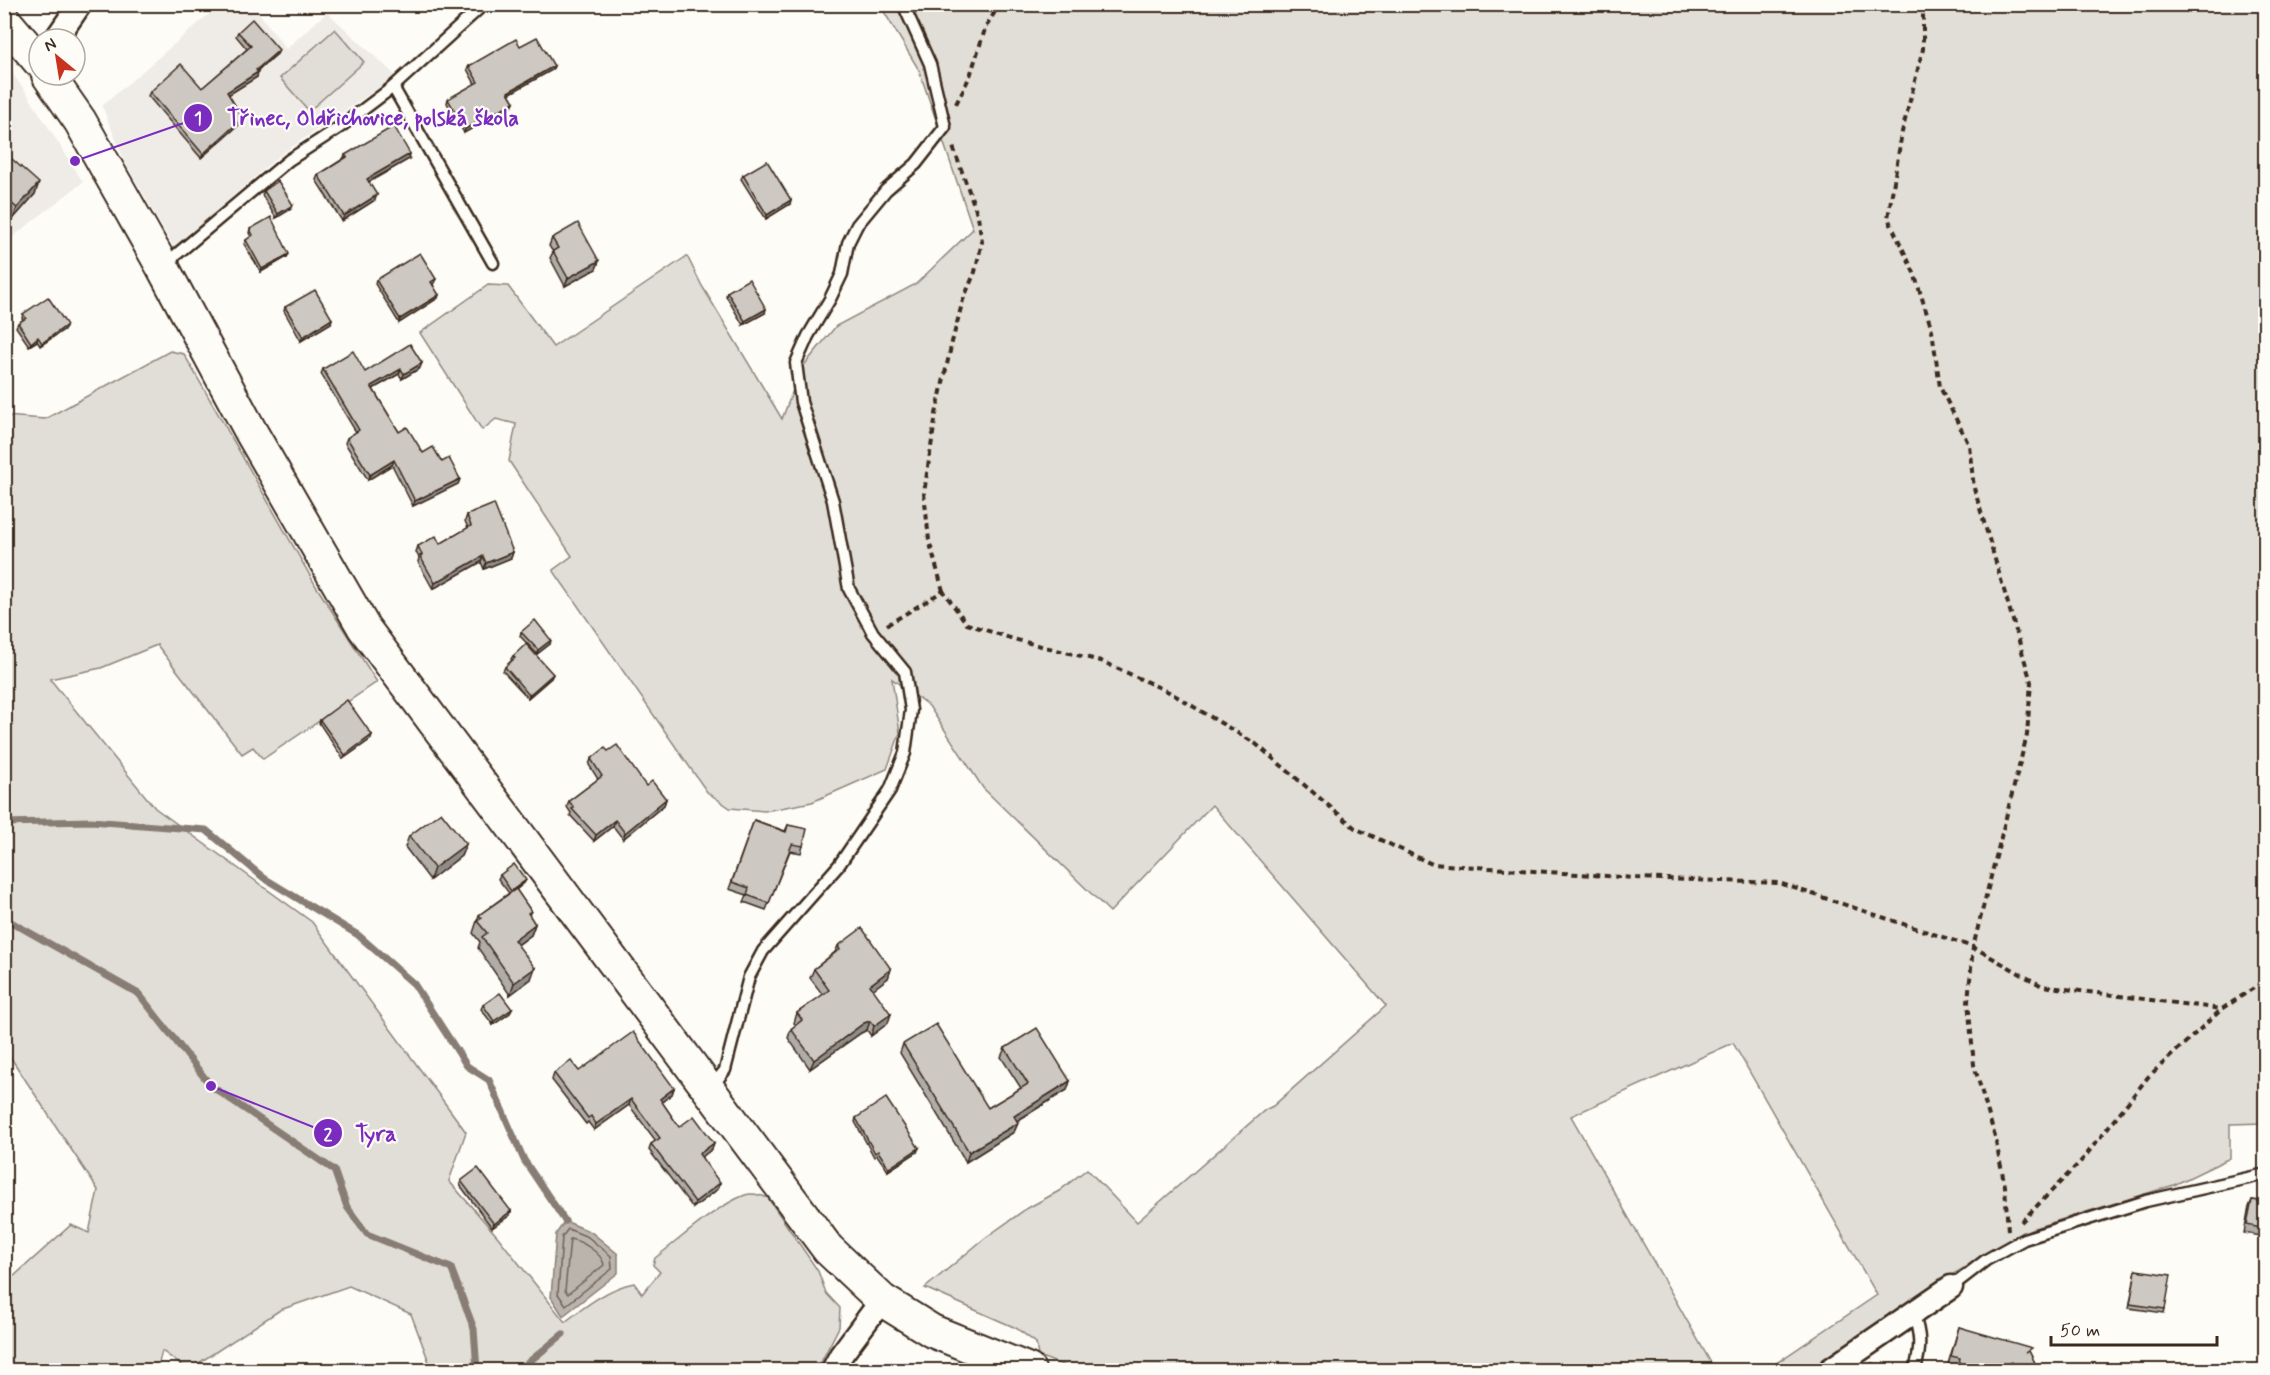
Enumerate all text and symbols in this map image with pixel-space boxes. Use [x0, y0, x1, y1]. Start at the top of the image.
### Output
north arrow [27, 27, 87, 87]
text: N [40, 34, 60, 57]
callout: Třinec, Oldřichovice, polská škola [183, 98, 532, 138]
text: Třinec, Oldřichovice, polská škola [227, 105, 519, 133]
text: 1 [194, 107, 202, 131]
callout: Tyra [313, 1113, 408, 1153]
text: Tyra [355, 1121, 397, 1149]
text: 2 [324, 1123, 333, 1147]
scale bar [2051, 1309, 2218, 1347]
text: 50 m [2060, 1319, 2100, 1343]

